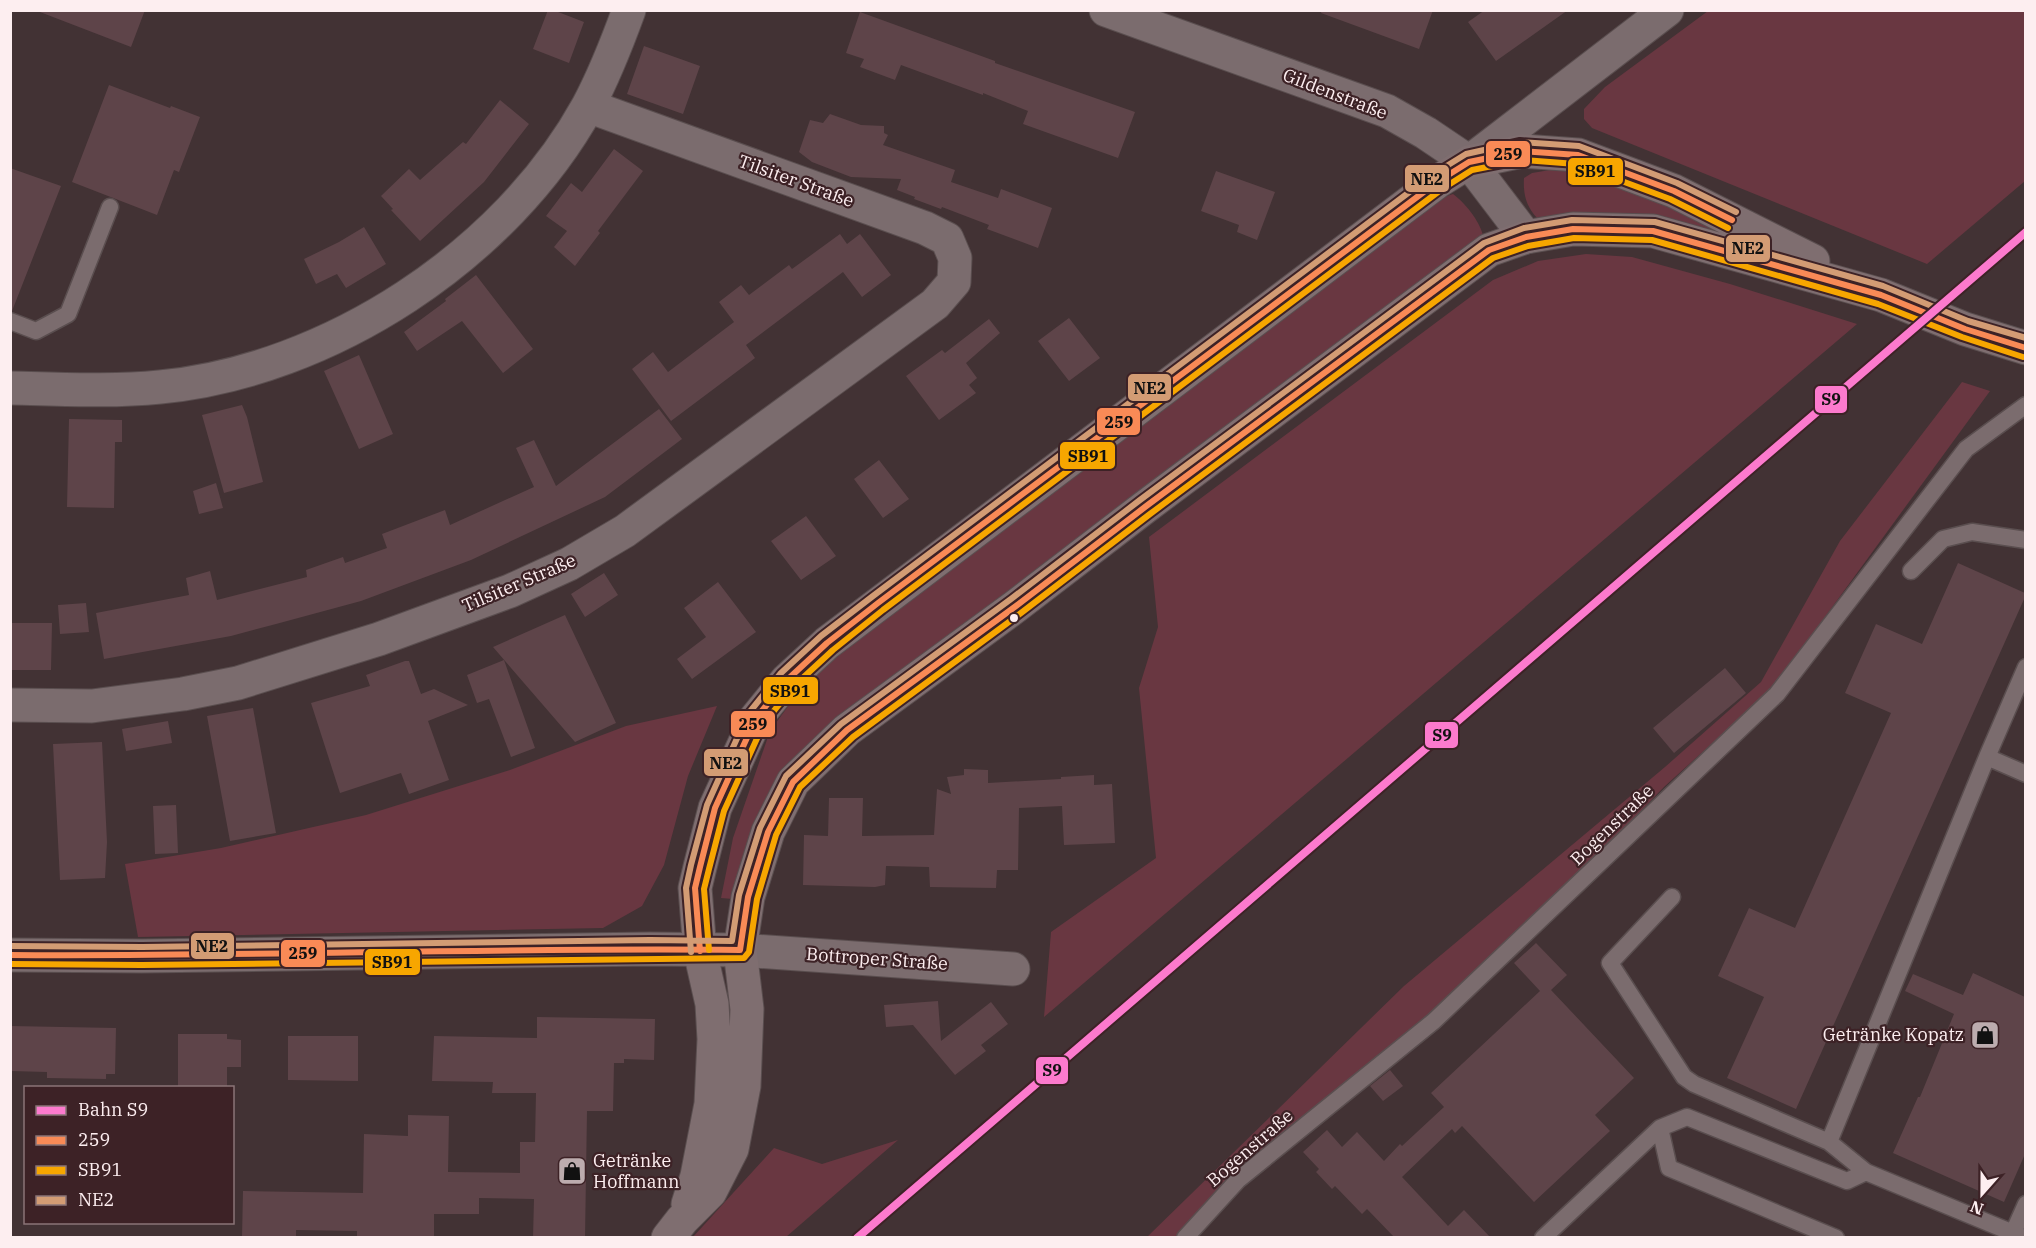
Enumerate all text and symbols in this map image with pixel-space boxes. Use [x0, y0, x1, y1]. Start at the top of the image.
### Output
street label: Gildenstraße [1280, 63, 1391, 124]
line badge: 259 [1485, 140, 1531, 168]
text: 259 [1494, 144, 1522, 164]
street label: Tilsiter Straße [735, 149, 857, 212]
line badge: SB91 [1567, 157, 1624, 186]
text: SB91 [1575, 161, 1615, 181]
line badge: NE2 [1404, 164, 1450, 193]
text: NE2 [1411, 169, 1443, 189]
line badge: NE2 [1725, 234, 1771, 263]
text: NE2 [1732, 238, 1764, 258]
line badge: NE2 [1127, 373, 1172, 402]
text: NE2 [1134, 378, 1166, 398]
line badge: S9 [1814, 385, 1848, 414]
text: S9 [1821, 389, 1841, 409]
line badge: 259 [1096, 407, 1141, 436]
text: 259 [1105, 412, 1133, 432]
line badge: SB91 [1059, 441, 1116, 470]
text: SB91 [1068, 446, 1108, 466]
street label: Tilsiter Straße [458, 548, 579, 617]
unlabelled marker [1008, 612, 1020, 624]
line badge: SB91 [762, 676, 819, 705]
text: SB91 [770, 681, 810, 701]
line badge: 259 [730, 710, 776, 738]
text: 259 [739, 714, 767, 734]
line badge: S9 [1424, 721, 1459, 749]
text: S9 [1432, 725, 1452, 745]
line badge: NE2 [703, 748, 749, 777]
text: NE2 [710, 753, 742, 773]
street label: Bogenstraße [1565, 779, 1658, 870]
line badge: NE2 [190, 932, 235, 960]
text: NE2 [196, 936, 228, 956]
line badge: 259 [280, 939, 326, 968]
street label: Bottroper Straße [805, 942, 949, 975]
text: 259 [289, 943, 317, 963]
line badge: SB91 [364, 948, 421, 976]
text: SB91 [372, 952, 412, 972]
shop icon: Getränke Kopatz [1969, 1019, 2001, 1051]
place label: Getränke Kopatz [1823, 1023, 1964, 1046]
line badge: S9 [1035, 1056, 1069, 1085]
text: S9 [1042, 1060, 1062, 1080]
legend [24, 1086, 234, 1224]
text: Bahn S9 [78, 1098, 148, 1121]
street label: Bogenstraße [1202, 1104, 1298, 1191]
text: 259 [78, 1128, 110, 1151]
place label: Getränke Hoffmann [593, 1149, 680, 1193]
shop icon: Getränke Hoffmann [556, 1155, 588, 1187]
text: SB91 [78, 1158, 122, 1181]
north arrow [1952, 1164, 2012, 1224]
text: NE2 [78, 1188, 114, 1211]
text: N [1967, 1196, 1986, 1220]

